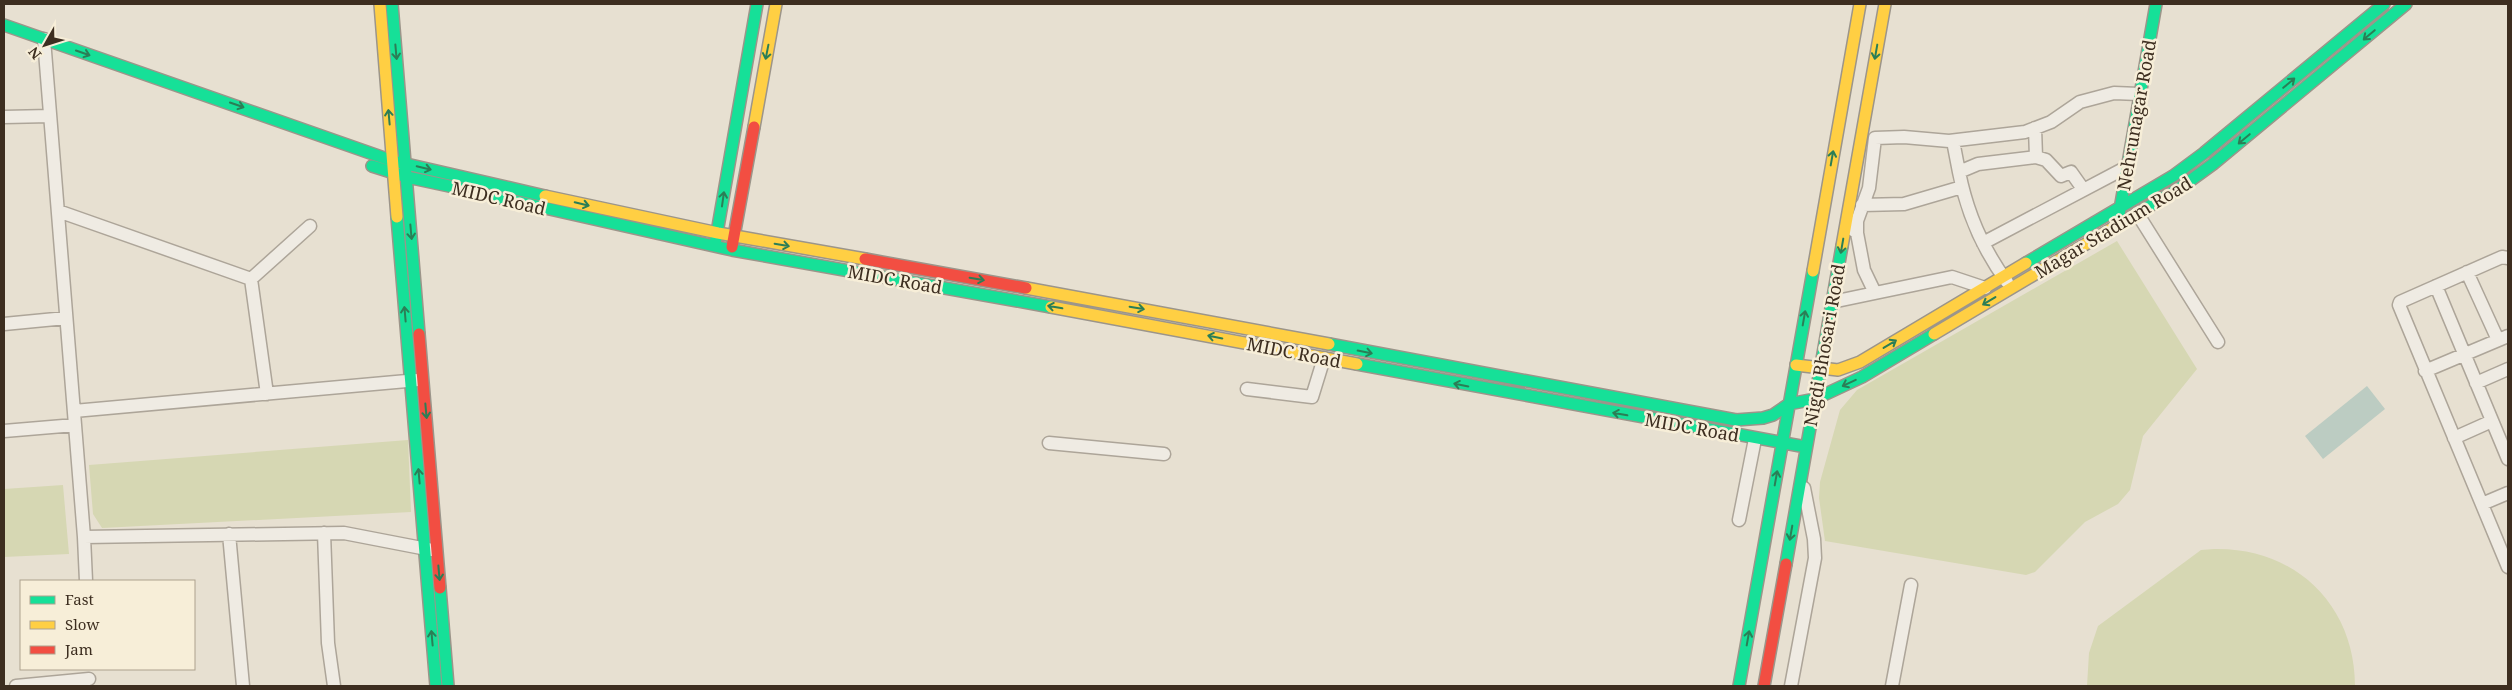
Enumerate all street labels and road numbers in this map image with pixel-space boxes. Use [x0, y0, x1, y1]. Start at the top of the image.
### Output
street label: Nehrunagar Road [2111, 38, 2161, 192]
street label: Magar Stadium Road [2030, 170, 2196, 284]
street label: MIDC Road [450, 176, 548, 220]
street label: MIDC Road [846, 259, 944, 299]
street label: Nigdi Bhosari Road [1798, 262, 1850, 428]
street label: MIDC Road [1245, 331, 1343, 373]
street label: MIDC Road [1643, 407, 1741, 447]

